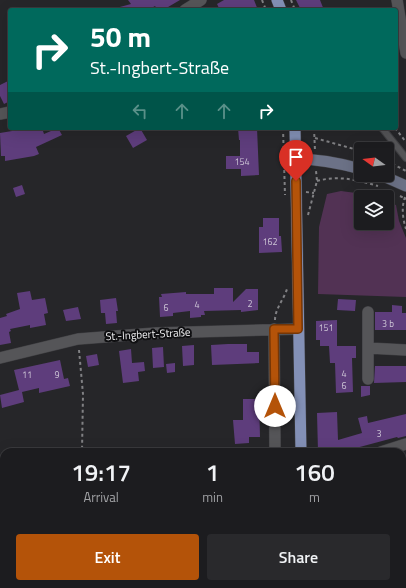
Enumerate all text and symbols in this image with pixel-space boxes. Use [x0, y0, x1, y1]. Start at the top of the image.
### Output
text: 50 m [90, 15, 151, 58]
icon: right [24, 24, 76, 76]
text: St.-Ingbert-Straße [90, 54, 229, 81]
icon: left [129, 100, 151, 122]
icon: ahead [171, 100, 193, 122]
icon: ahead [213, 100, 235, 122]
icon: right [255, 100, 277, 122]
pin [279, 140, 313, 181]
north arrow [354, 142, 394, 182]
map controls [354, 142, 394, 230]
icon: arrive [285, 146, 307, 168]
house number: 154 [234, 155, 250, 168]
button: layers [354, 190, 394, 230]
house number: 162 [262, 235, 278, 248]
house number: 2 [247, 297, 253, 310]
house number: 4 [194, 298, 200, 311]
house number: 6 [163, 301, 169, 314]
house number: 3 b [382, 317, 394, 330]
house number: 151 [318, 321, 334, 334]
street label: St.-Ingbert-Straße [105, 324, 191, 344]
house number: 4 [341, 367, 347, 380]
house number: 11 [22, 368, 32, 381]
house number: 9 [54, 368, 60, 381]
house number: 6 [341, 379, 347, 392]
position arrow [254, 385, 296, 427]
house number: 3 [376, 427, 382, 440]
text: 19:17 [71, 454, 131, 490]
text: 1 [206, 454, 219, 490]
text: 160 [294, 454, 335, 490]
text: Arrival [83, 487, 119, 507]
text: min [202, 487, 223, 507]
text: m [309, 487, 320, 507]
button: Exit [16, 534, 199, 580]
button: Share [207, 534, 390, 580]

